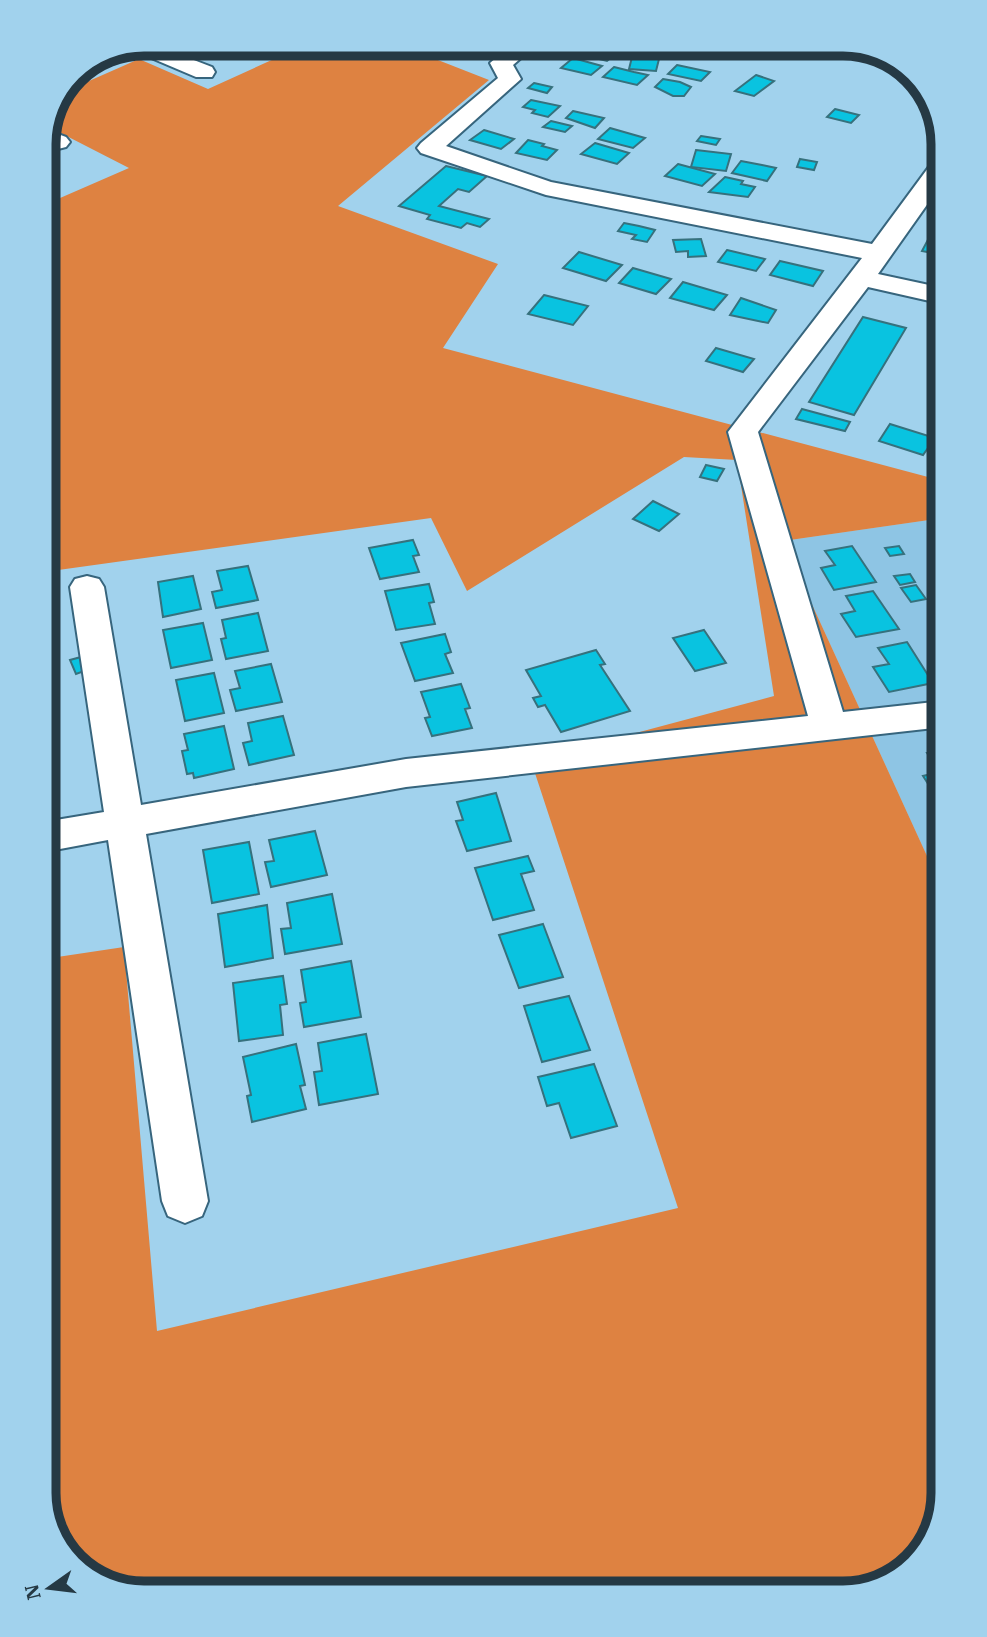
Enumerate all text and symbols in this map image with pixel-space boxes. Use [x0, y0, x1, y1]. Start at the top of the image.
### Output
north arrow [14, 1553, 84, 1623]
text: N [19, 1582, 46, 1602]

